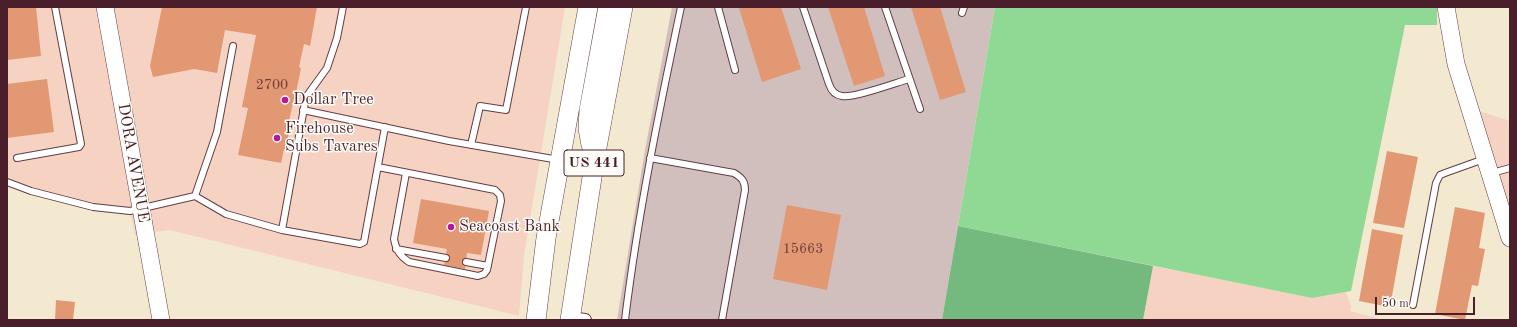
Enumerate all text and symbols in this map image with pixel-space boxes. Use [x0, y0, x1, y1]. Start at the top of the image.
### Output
house number: 2700 [256, 77, 288, 93]
place label: Dollar Tree [293, 90, 374, 110]
marker: Dollar Tree [280, 95, 290, 105]
street label: DORA AVENUE [113, 102, 153, 224]
place label: Firehouse Subs Tavares [285, 119, 378, 157]
marker: Firehouse Subs Tavares [272, 133, 282, 143]
road number: US 441 [564, 150, 624, 176]
place label: Seacoast Bank [459, 217, 560, 237]
marker: Seacoast Bank [446, 222, 456, 232]
house number: 15663 [783, 241, 823, 257]
scale bar [1377, 289, 1477, 315]
text: 50 m [1382, 298, 1409, 310]

